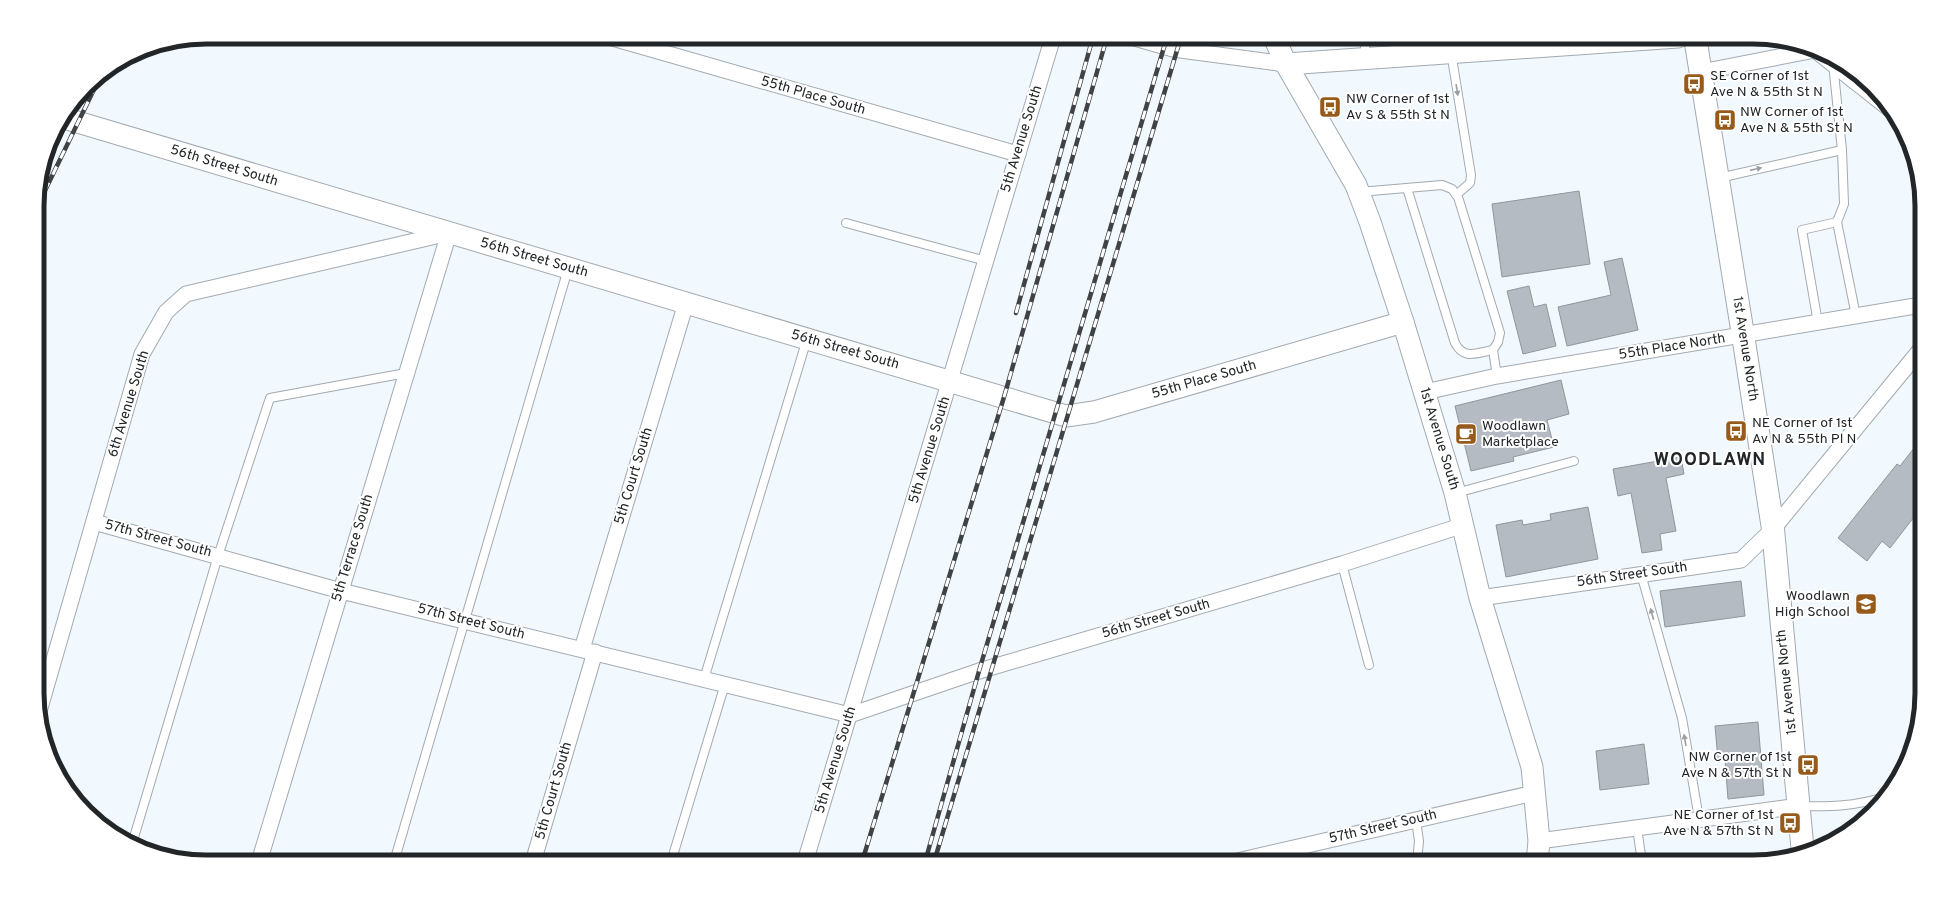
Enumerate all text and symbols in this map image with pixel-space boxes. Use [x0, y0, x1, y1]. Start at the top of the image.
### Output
place label: SE Corner of 1st Ave N & 55th St N [1710, 68, 1823, 101]
bus stop icon: SE Corner of 1st Ave N & 55th St N [1681, 71, 1707, 97]
street label: 55th Place South [759, 73, 867, 119]
street label: 5th Avenue South [998, 83, 1046, 195]
one-way arrow [1454, 84, 1460, 96]
place label: NW Corner of 1st Av S & 55th St N [1346, 91, 1450, 124]
bus stop icon: NW Corner of 1st Av S & 55th St N [1317, 94, 1343, 120]
place label: NW Corner of 1st Ave N & 55th St N [1740, 104, 1853, 137]
bus stop icon: NW Corner of 1st Ave N & 55th St N [1712, 107, 1738, 133]
street label: 56th Street South [168, 142, 280, 190]
one-way arrow [1750, 166, 1762, 172]
street label: 56th Street South [478, 234, 590, 282]
street label: 1st Avenue North [1728, 295, 1762, 403]
street label: 56th Street South [789, 326, 901, 374]
street label: 55th Place North [1617, 330, 1727, 364]
street label: 6th Avenue South [105, 349, 153, 459]
street label: 55th Place South [1150, 357, 1258, 403]
street label: 1st Avenue South [1415, 386, 1463, 492]
street label: 5th Avenue South [906, 394, 954, 506]
place label: NE Corner of 1st Av N & 55th Pl N [1752, 415, 1857, 448]
place label: Woodlawn Marketplace [1482, 418, 1559, 451]
bus stop icon: NE Corner of 1st Av N & 55th Pl N [1723, 418, 1749, 444]
cafe icon: Woodlawn Marketplace [1453, 421, 1479, 447]
street label: 5th Court South [611, 425, 657, 527]
district label: WOODLAWN [1654, 449, 1766, 472]
street label: 5th Terrace South [329, 492, 377, 604]
street label: 57th Street South [103, 517, 213, 561]
street label: 56th Street South [1575, 559, 1689, 591]
place label: Woodlawn High School [1775, 588, 1850, 621]
school or university icon: Woodlawn High School [1853, 591, 1879, 617]
street label: 56th Street South [1100, 595, 1212, 643]
street label: 57th Street South [415, 600, 527, 644]
one-way arrow [1648, 608, 1654, 620]
street label: 1st Avenue North [1773, 629, 1801, 735]
street label: 5th Avenue South [812, 704, 860, 816]
one-way arrow [1682, 733, 1688, 746]
street label: 5th Court South [532, 740, 576, 842]
place label: NW Corner of 1st Ave N & 57th St N [1681, 749, 1792, 782]
bus stop icon: NW Corner of 1st Ave N & 57th St N [1795, 752, 1821, 778]
street label: 57th Street South [1327, 806, 1439, 848]
place label: NE Corner of 1st Ave N & 57th St N [1663, 807, 1774, 840]
bus stop icon: NE Corner of 1st Ave N & 57th St N [1777, 810, 1803, 836]

